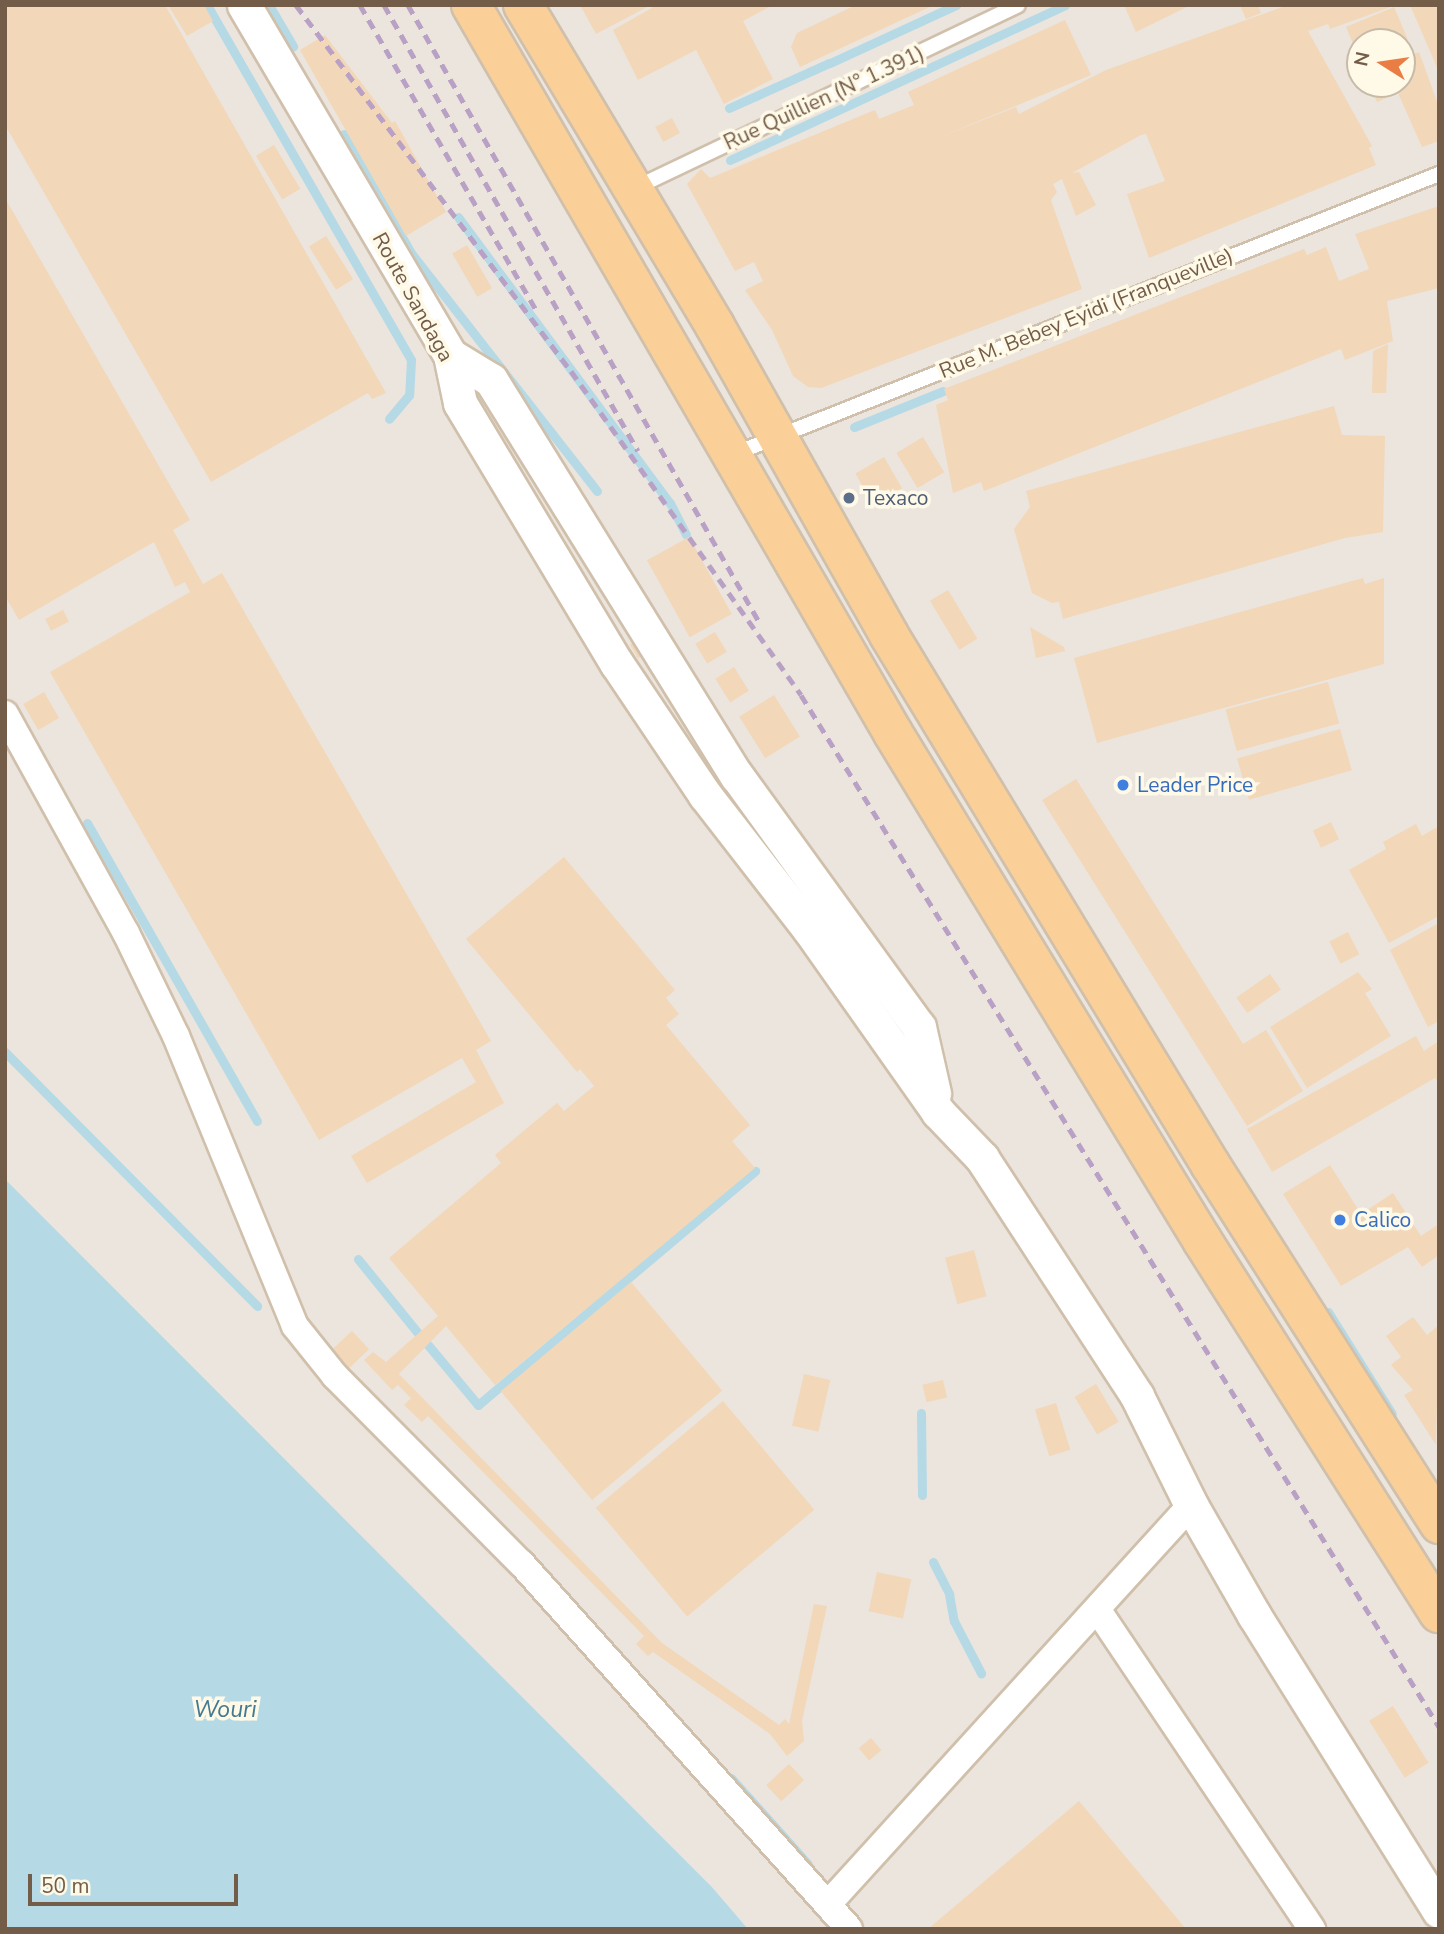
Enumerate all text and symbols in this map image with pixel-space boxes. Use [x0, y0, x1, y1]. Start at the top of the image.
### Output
north arrow [1346, 28, 1416, 98]
street label: Rue Quillien (N° 1.391) [720, 40, 928, 156]
text: N [1348, 49, 1377, 69]
street label: Route Sandaga [367, 228, 459, 366]
street label: Rue M. Bebey Eyidi (Franqueville) [935, 242, 1237, 384]
place label: Texaco [863, 485, 928, 511]
marker: Texaco [841, 490, 857, 506]
place label: Leader Price [1137, 772, 1253, 798]
marker: Leader Price [1115, 777, 1131, 793]
place label: Calico [1354, 1207, 1411, 1233]
marker: Calico [1332, 1212, 1348, 1228]
water label: Wouri [193, 1696, 257, 1724]
scale bar [32, 1860, 242, 1904]
text: 50 m [41, 1872, 90, 1900]

